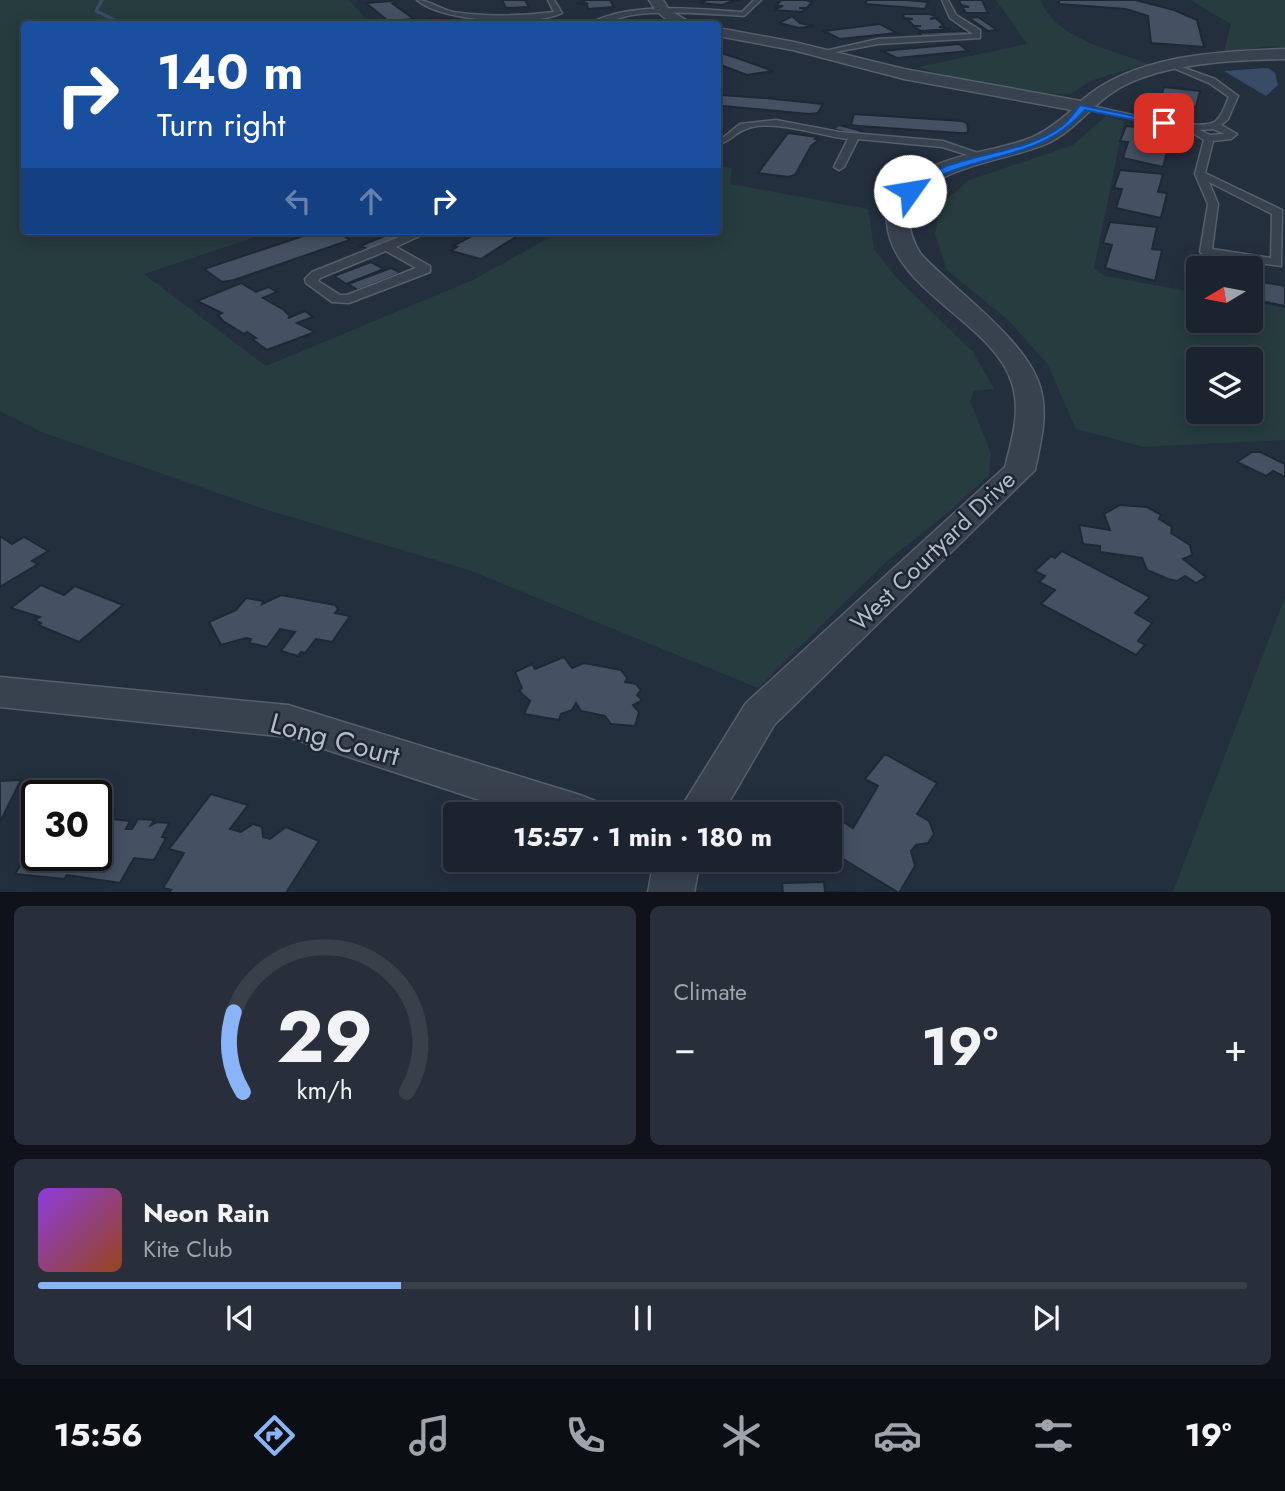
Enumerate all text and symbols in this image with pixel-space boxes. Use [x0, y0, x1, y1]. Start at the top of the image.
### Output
text: 140 m [157, 37, 303, 107]
icon: right [42, 49, 133, 140]
pin [1134, 93, 1194, 153]
text: Turn right [157, 102, 286, 148]
icon: arrive [1145, 104, 1183, 142]
position arrow [873, 154, 947, 228]
icon: left [279, 182, 317, 220]
icon: ahead [352, 182, 390, 220]
icon: right [425, 182, 463, 220]
north arrow [1186, 256, 1264, 332]
map controls [1186, 256, 1263, 424]
button: layers [1186, 347, 1263, 424]
street label: West Courtyard Drive [842, 462, 1023, 639]
street label: Long Court [266, 703, 404, 776]
speed limit sign: 30 [21, 780, 112, 871]
text: 15:57 · 1 min · 180 m [513, 818, 772, 856]
text: Climate [674, 975, 747, 1009]
text: 29 [277, 984, 373, 1089]
text: 19° [921, 1009, 998, 1085]
text: − [674, 1020, 696, 1075]
text: + [1224, 1020, 1247, 1075]
text: km/h [296, 1071, 353, 1107]
text: Neon Rain [143, 1194, 270, 1232]
text: Kite Club [143, 1232, 232, 1266]
icon: previous [221, 1299, 259, 1337]
icon: pause [624, 1299, 662, 1337]
icon: next [1027, 1299, 1065, 1337]
icon: directions [250, 1411, 299, 1460]
icon: music [405, 1411, 454, 1460]
icon: phone [561, 1411, 610, 1460]
icon: climate [717, 1411, 766, 1460]
icon: car [873, 1411, 922, 1460]
icon: filters [1029, 1411, 1078, 1460]
text: 15:56 [53, 1412, 143, 1458]
text: 19° [1184, 1412, 1232, 1458]

